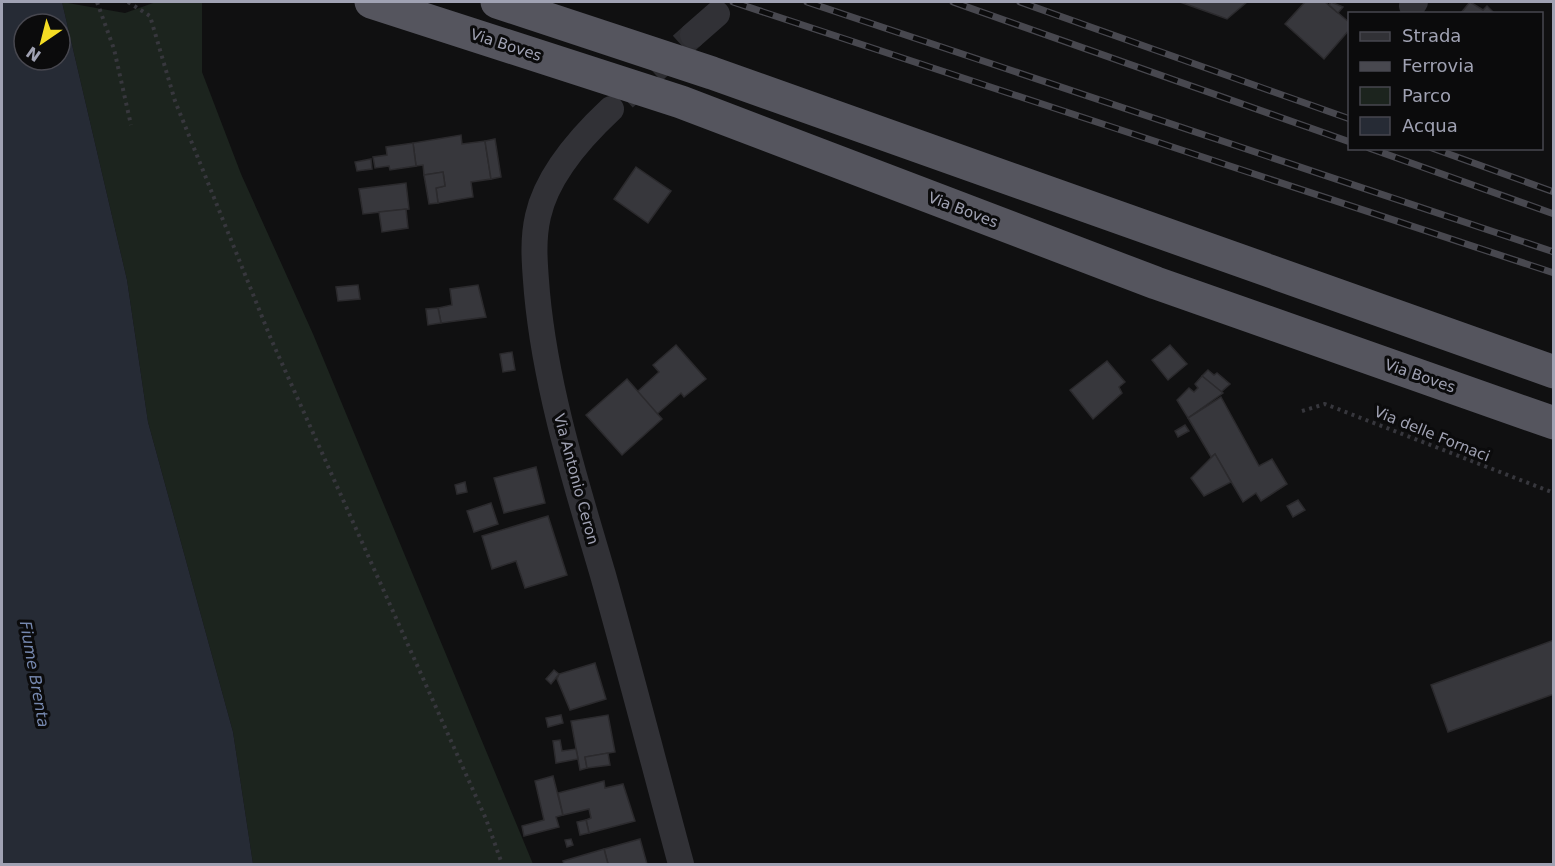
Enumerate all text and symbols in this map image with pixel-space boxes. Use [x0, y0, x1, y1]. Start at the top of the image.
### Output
north arrow [12, 12, 72, 72]
legend [1348, 12, 1543, 150]
street label: Via Boves [468, 25, 544, 65]
text: Strada [1402, 25, 1461, 46]
text: N [23, 42, 45, 65]
text: Ferrovia [1402, 55, 1474, 76]
text: Parco [1402, 85, 1451, 106]
text: Acqua [1402, 115, 1458, 136]
street label: Via Boves [925, 188, 1001, 232]
street label: Via Boves [1382, 356, 1458, 397]
street label: Via delle Fornaci [1371, 403, 1493, 465]
street label: Via Antonio Ceron [550, 412, 602, 546]
water label: Fiume Brenta [16, 619, 53, 729]

